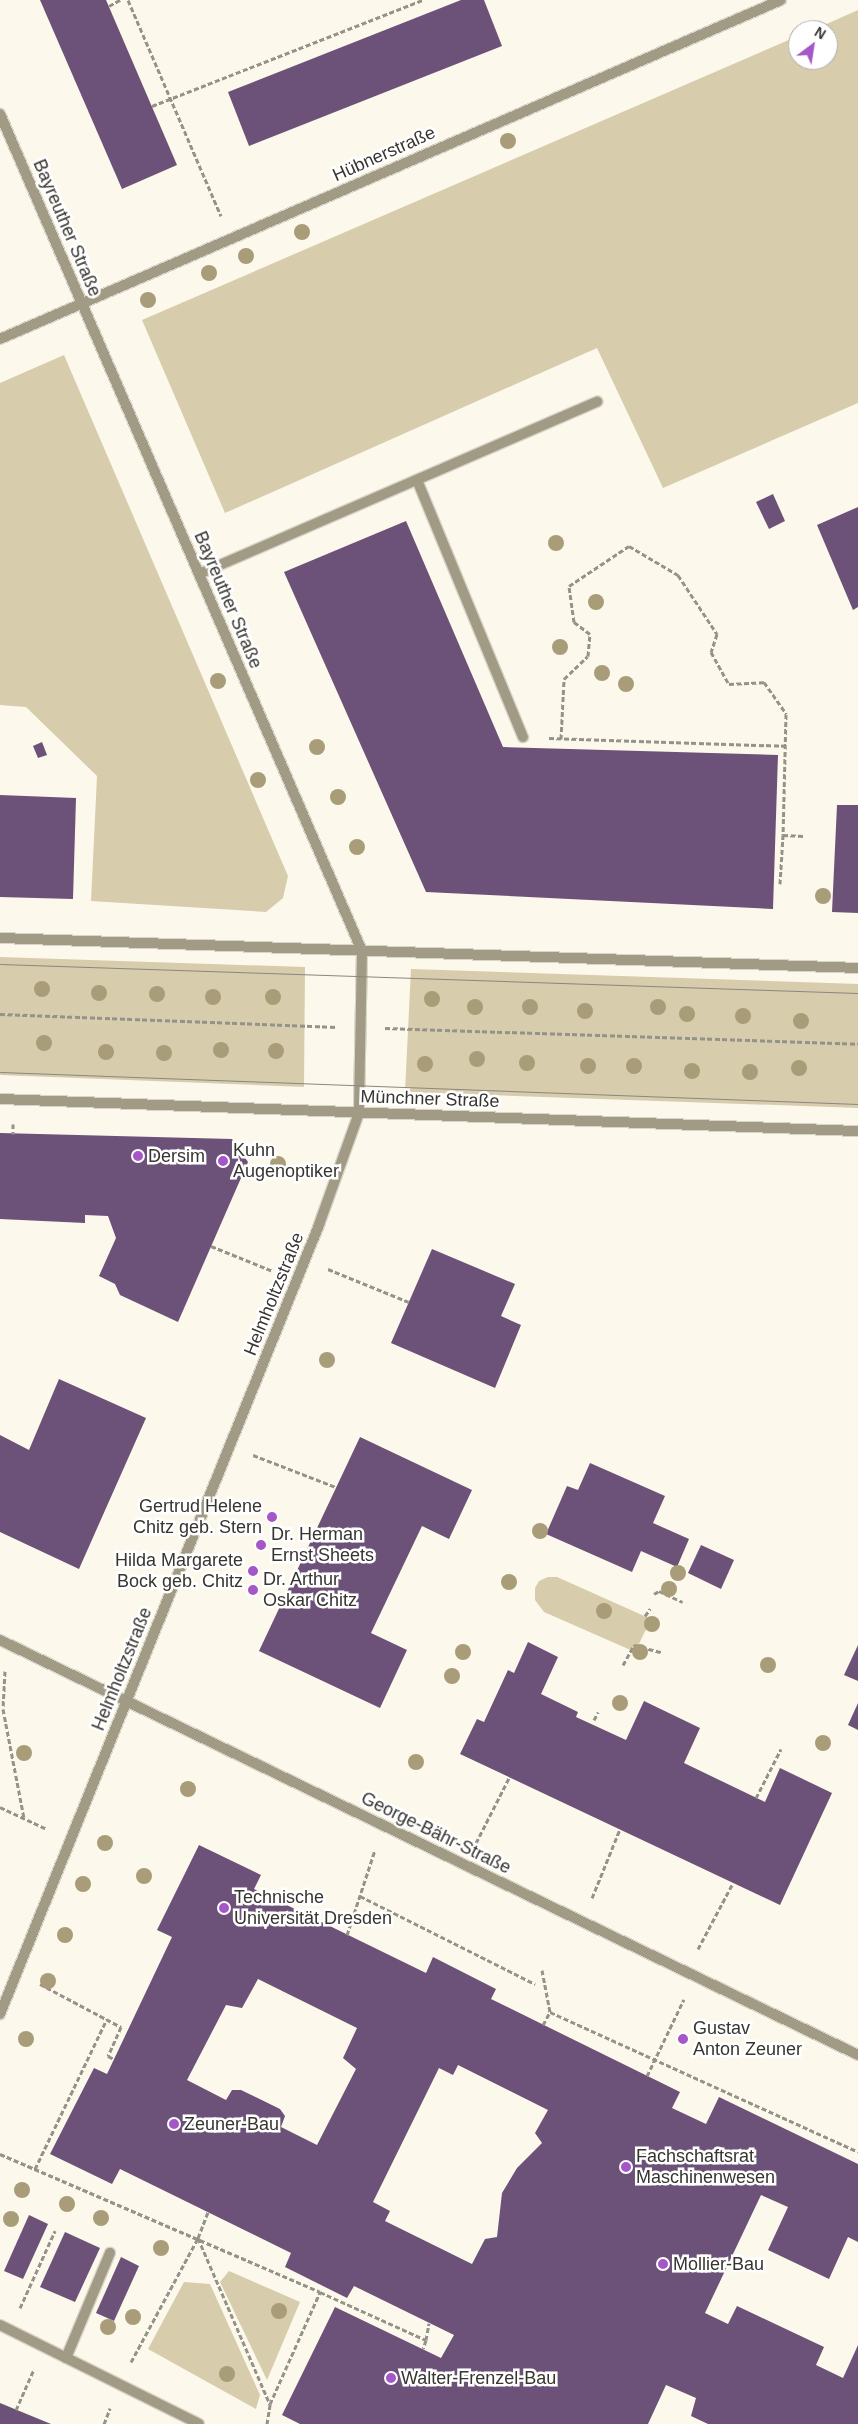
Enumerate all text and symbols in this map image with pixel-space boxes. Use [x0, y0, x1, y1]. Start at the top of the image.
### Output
north arrow [788, 20, 838, 70]
text: N [812, 24, 829, 42]
street label: Hübnerstraße [329, 122, 439, 186]
street label: Bayreuther Straße [28, 156, 106, 300]
street label: Bayreuther Straße [189, 528, 267, 672]
street label: Münchner Straße [360, 1086, 500, 1112]
place label: Kuhn Augenoptiker [233, 1140, 339, 1182]
place label: Dersim [148, 1145, 205, 1167]
marker: Dersim [132, 1150, 144, 1162]
marker: Kuhn Augenoptiker [217, 1155, 229, 1167]
street label: Helmholtzstraße [239, 1229, 309, 1359]
place label: Gertrud Helene Chitz geb. Stern [133, 1496, 262, 1538]
marker: Gertrud Helene Chitz geb. Stern [266, 1511, 278, 1523]
place label: Dr. Herman Ernst Sheets [271, 1524, 374, 1566]
marker: Dr. Herman Ernst Sheets [255, 1539, 267, 1551]
place label: Hilda Margarete Bock geb. Chitz [115, 1550, 243, 1592]
marker: Hilda Margarete Bock geb. Chitz [247, 1565, 259, 1577]
place label: Dr. Arthur Oskar Chitz [263, 1569, 357, 1612]
marker: Dr. Arthur Oskar Chitz [247, 1584, 259, 1596]
street label: Helmholtzstraße [87, 1604, 157, 1734]
street label: George-Bähr-Straße [358, 1787, 514, 1879]
place label: Technische Universität Dresden [234, 1887, 392, 1930]
marker: Technische Universität Dresden [218, 1902, 230, 1914]
place label: Gustav Anton Zeuner [693, 2018, 802, 2060]
marker: Gustav Anton Zeuner [677, 2033, 689, 2045]
place label: Zeuner-Bau [184, 2113, 279, 2135]
marker: Zeuner-Bau [168, 2118, 180, 2130]
place label: Fachschaftsrat Maschinenwesen [636, 2146, 775, 2188]
marker: Fachschaftsrat Maschinenwesen [620, 2161, 632, 2173]
place label: Mollier-Bau [673, 2253, 764, 2275]
marker: Mollier-Bau [657, 2258, 669, 2270]
place label: Walter-Frenzel-Bau [401, 2367, 556, 2389]
marker: Walter-Frenzel-Bau [385, 2372, 397, 2384]

